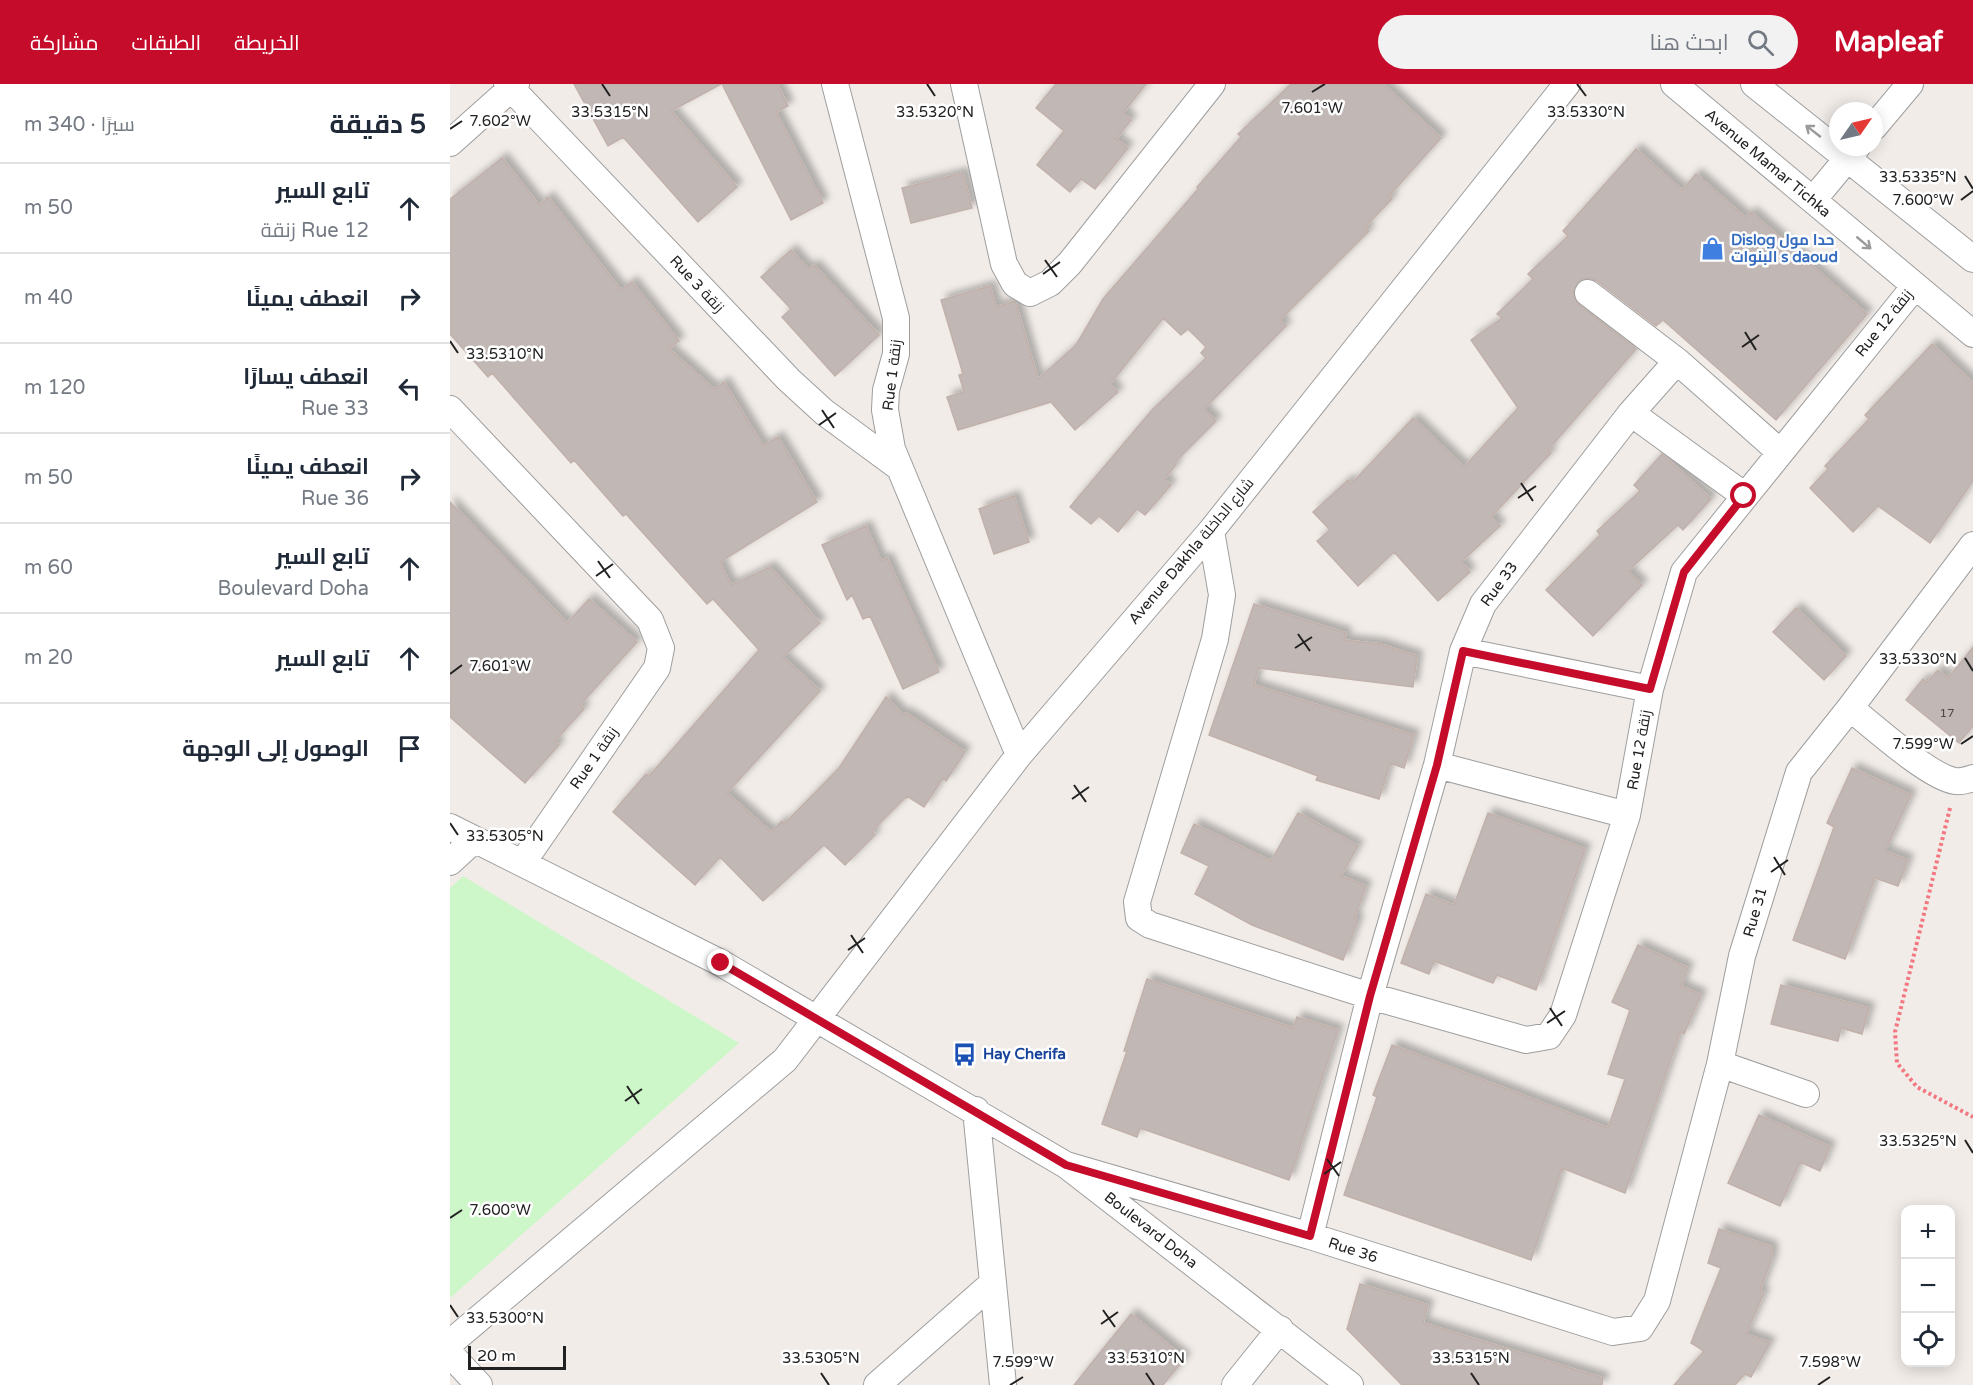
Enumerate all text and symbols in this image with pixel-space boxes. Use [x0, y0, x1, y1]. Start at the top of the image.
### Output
search box [1378, 15, 1798, 69]
text: Mapleaf [1834, 25, 1943, 59]
icon: search [1744, 26, 1777, 59]
text: ابحث هنا [1649, 30, 1729, 56]
text: مشاركة [30, 31, 99, 56]
text: الطبقات [132, 31, 201, 56]
text: الخريطة [234, 31, 300, 56]
text: 7.601°W [1281, 99, 1343, 117]
north arrow [1829, 102, 1883, 156]
text: 33.5315°N [571, 103, 649, 121]
text: 33.5320°N [896, 103, 974, 121]
text: 33.5330°N [1547, 103, 1625, 121]
street label: Avenue Mamar Tichka [1701, 105, 1835, 221]
text: 5 دقيقة [329, 109, 426, 140]
text: 7.602°W [469, 112, 531, 130]
text: سيرًا · 340 m [24, 113, 135, 137]
one-way arrow [1805, 124, 1821, 137]
text: 33.5335°N [1879, 168, 1957, 186]
text: تابع السير [276, 178, 369, 204]
text: 7.600°W [1892, 191, 1954, 209]
icon: ahead [393, 192, 426, 225]
text: 50 m [24, 196, 73, 220]
text: Rue 12 زنقة [261, 219, 369, 243]
place label: Dislog حدا مول البنوات s daoud [1731, 231, 1838, 266]
shop icon: Dislog حدا مول البنوات s daoud [1700, 236, 1726, 262]
one-way arrow [1856, 236, 1871, 250]
street label: Rue 3 زنقة [666, 252, 728, 316]
icon: right [393, 282, 426, 315]
text: 40 m [24, 286, 73, 310]
text: انعطف يمينًا [246, 286, 369, 312]
street label: Rue 12 زنقة [1851, 286, 1917, 360]
street label: Rue 1 زنقة [879, 338, 905, 412]
text: 33.5310°N [466, 345, 544, 363]
text: انعطف يسارًا [243, 364, 369, 390]
icon: left [393, 372, 426, 405]
text: 120 m [24, 376, 85, 400]
text: Rue 33 [301, 397, 369, 421]
text: انعطف يمينًا [246, 454, 369, 480]
icon: right [393, 462, 426, 495]
text: 50 m [24, 466, 73, 490]
street label: Avenue Dakhla شارع الداخلة [1125, 474, 1259, 629]
route start [1730, 482, 1756, 508]
text: Rue 36 [301, 487, 369, 511]
text: تابع السير [276, 544, 369, 570]
icon: ahead [393, 552, 426, 585]
text: 60 m [24, 556, 73, 580]
street label: Rue 33 [1477, 558, 1521, 610]
text: Boulevard Doha [218, 577, 369, 601]
icon: ahead [393, 642, 426, 675]
text: 20 m [24, 646, 73, 670]
text: تابع السير [276, 646, 369, 672]
text: 33.5330°N [1879, 650, 1957, 668]
text: 7.601°W [469, 657, 531, 675]
house number: 17 [1939, 706, 1955, 720]
street label: Rue 12 زنقة [1623, 708, 1655, 792]
street label: Rue 1 زنقة [566, 723, 622, 793]
icon: arrive [393, 732, 426, 765]
text: 7.599°W [1892, 735, 1954, 753]
text: الوصول إلى الوجهة [182, 736, 369, 762]
text: 33.5305°N [466, 827, 544, 845]
street label: Rue 31 [1739, 885, 1771, 939]
route end [707, 949, 733, 975]
bus stop icon: Hay Cherifa [952, 1041, 978, 1067]
place label: Hay Cherifa [983, 1045, 1066, 1064]
text: 33.5325°N [1879, 1132, 1957, 1150]
street label: Boulevard Doha [1101, 1188, 1201, 1272]
text: 7.600°W [469, 1201, 531, 1219]
map controls [1901, 1205, 1955, 1367]
button: + [1901, 1205, 1955, 1259]
street label: Rue 36 [1326, 1234, 1380, 1266]
button: − [1901, 1259, 1955, 1313]
text: 33.5300°N [466, 1309, 544, 1327]
button: locate [1901, 1313, 1955, 1367]
scale bar [468, 1343, 566, 1370]
text: 20 m [477, 1346, 516, 1366]
text: 33.5305°N [782, 1349, 860, 1367]
text: 33.5310°N [1107, 1349, 1185, 1367]
text: 33.5315°N [1432, 1349, 1510, 1367]
text: 7.599°W [992, 1353, 1054, 1371]
text: 7.598°W [1799, 1353, 1861, 1371]

